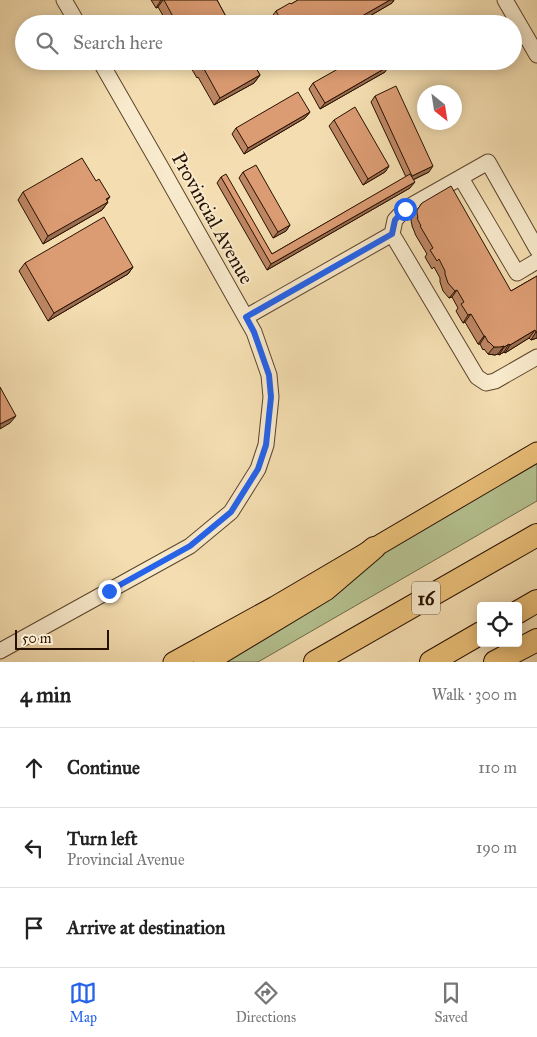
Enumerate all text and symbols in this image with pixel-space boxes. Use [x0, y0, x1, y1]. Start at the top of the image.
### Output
search box [15, 15, 522, 70]
icon: search [33, 29, 61, 57]
text: Search here [73, 31, 163, 54]
north arrow [417, 85, 462, 130]
street label: Provincial Avenue [167, 148, 259, 288]
route start [394, 198, 417, 221]
route end [98, 580, 121, 603]
road number: 16 [412, 582, 440, 614]
map controls [477, 602, 522, 647]
button: locate [477, 602, 522, 647]
scale bar [15, 627, 109, 650]
text: 50 m [22, 630, 51, 647]
text: 4 min [20, 682, 71, 708]
text: Walk · 300 m [432, 685, 517, 704]
icon: ahead [20, 754, 48, 782]
text: Continue [67, 756, 140, 779]
text: 110 m [478, 758, 517, 777]
text: Turn left [67, 827, 137, 850]
icon: left [20, 834, 48, 862]
text: 190 m [476, 838, 517, 857]
text: Provincial Avenue [67, 850, 185, 869]
icon: arrive [20, 914, 48, 942]
text: Arrive at destination [67, 916, 225, 939]
tab: Map [69, 979, 97, 1026]
tab: Directions [236, 979, 296, 1026]
tab: Saved [435, 979, 468, 1026]

